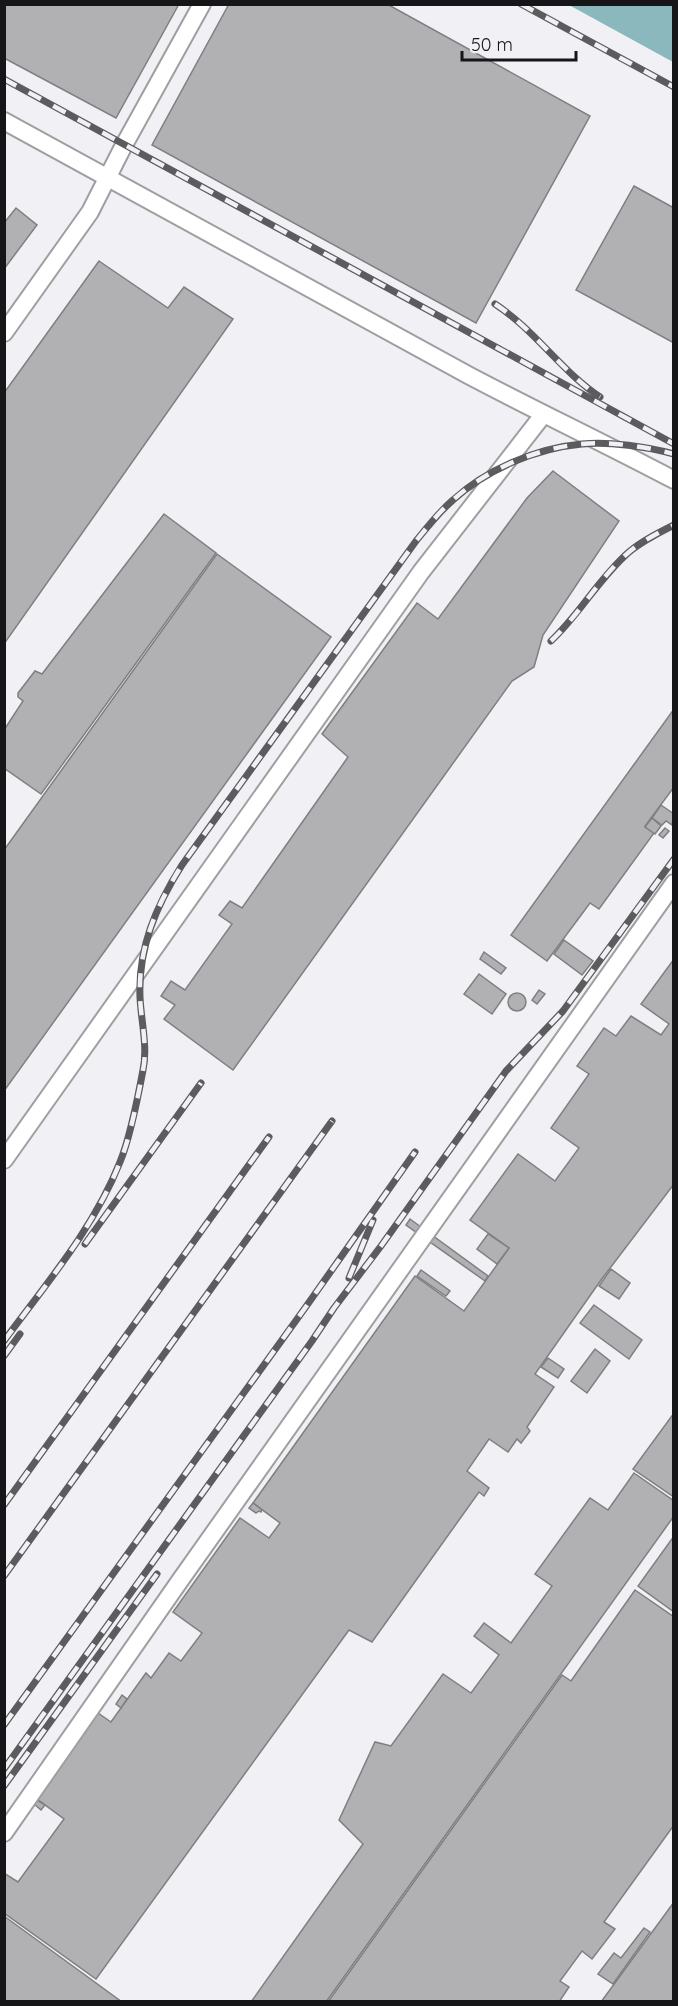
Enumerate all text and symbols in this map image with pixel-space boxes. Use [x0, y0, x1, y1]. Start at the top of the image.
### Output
scale bar [462, 24, 576, 62]
text: 50 m [471, 33, 513, 56]

